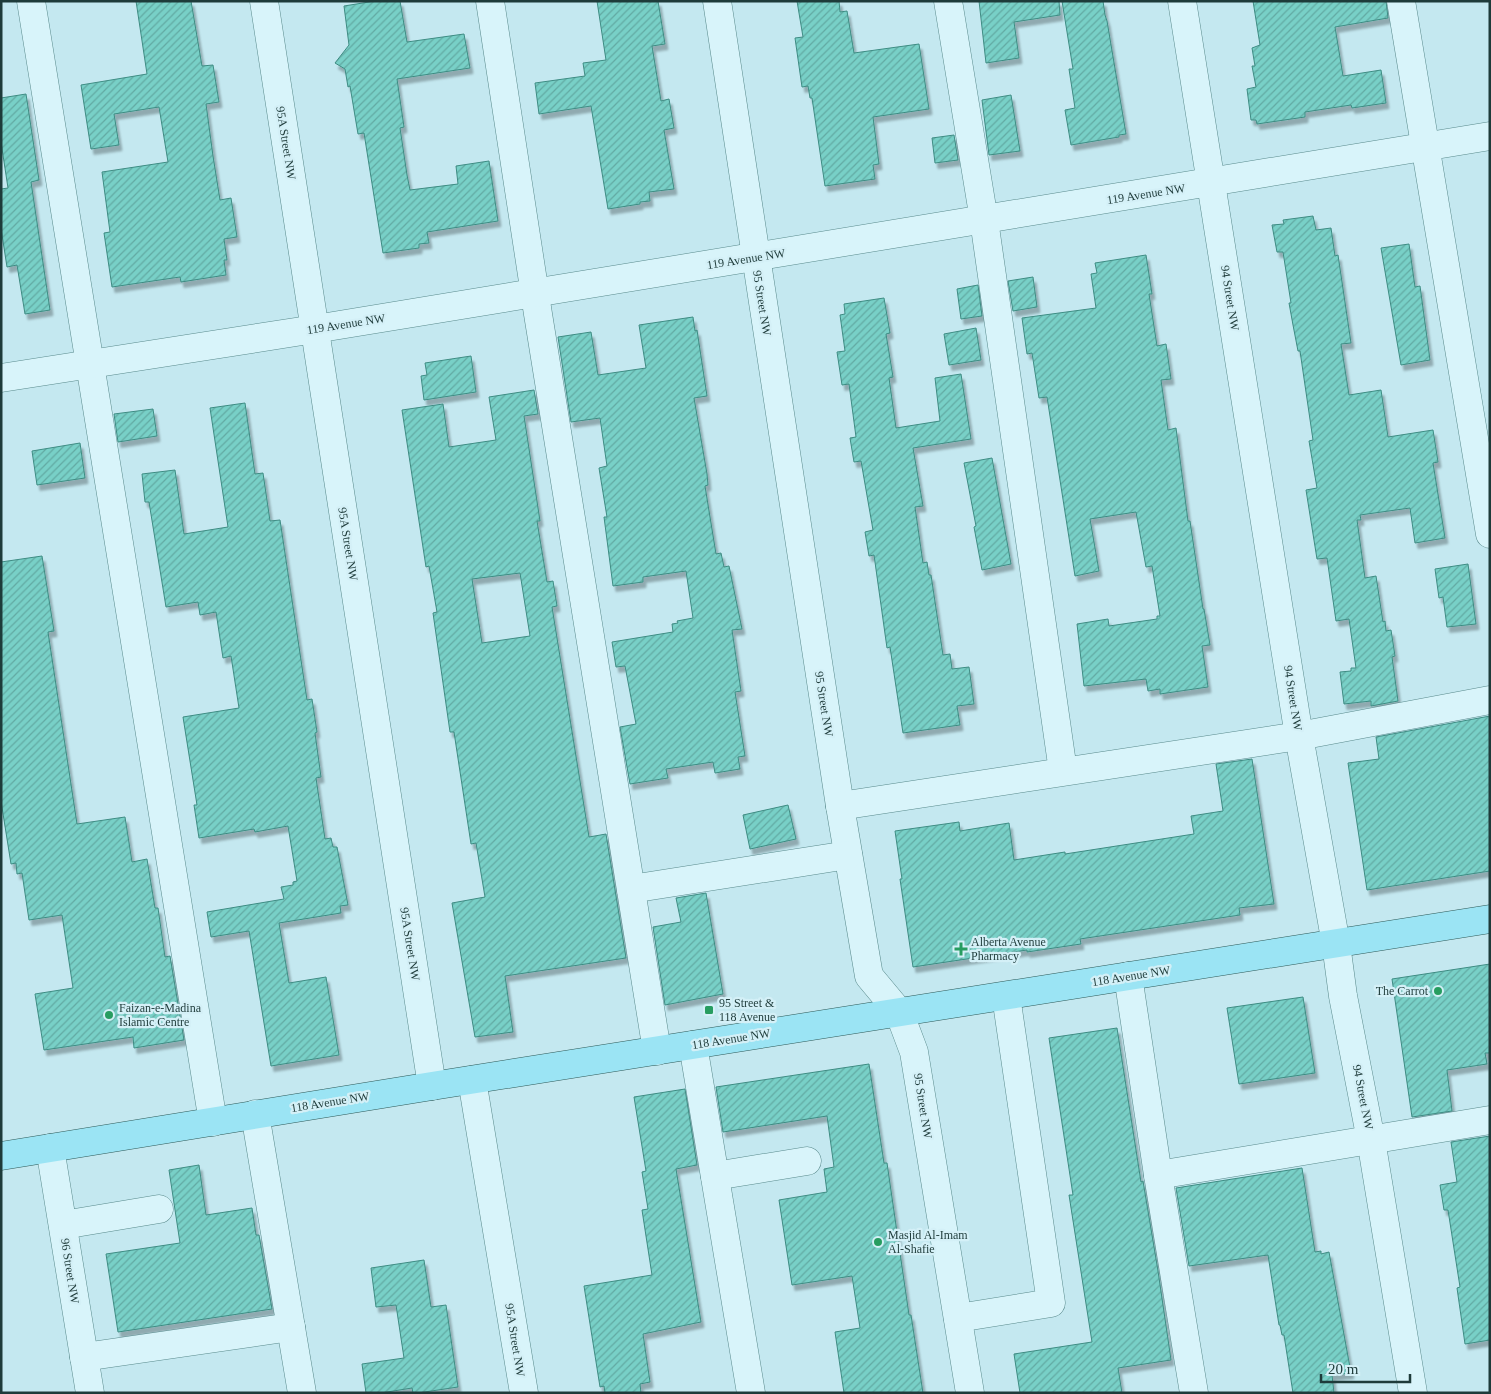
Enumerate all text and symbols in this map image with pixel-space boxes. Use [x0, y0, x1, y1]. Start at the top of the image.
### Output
street label: 95A Street NW [273, 105, 299, 181]
street label: 119 Avenue NW [1106, 181, 1187, 207]
street label: 119 Avenue NW [706, 246, 787, 272]
street label: 94 Street NW [1218, 264, 1242, 332]
street label: 95 Street NW [750, 269, 774, 337]
street label: 119 Avenue NW [306, 311, 387, 337]
street label: 95A Street NW [335, 506, 361, 582]
street label: 94 Street NW [1281, 664, 1305, 732]
street label: 95 Street NW [812, 670, 836, 738]
street label: 95A Street NW [397, 906, 423, 982]
place label: Alberta Avenue Pharmacy [971, 935, 1046, 963]
marker: Alberta Avenue Pharmacy [955, 943, 967, 955]
street label: 118 Avenue NW [1091, 963, 1172, 989]
place label: The Carrot [1376, 984, 1429, 998]
marker: The Carrot [1432, 985, 1444, 997]
place label: 95 Street & 118 Avenue [719, 996, 775, 1024]
place label: Faizan-e-Madina Islamic Centre [119, 1001, 202, 1029]
marker: 95 Street & 118 Avenue [703, 1004, 715, 1016]
marker: Faizan-e-Madina Islamic Centre [103, 1009, 115, 1021]
street label: 118 Avenue NW [691, 1026, 772, 1052]
street label: 94 Street NW [1350, 1063, 1376, 1131]
street label: 95 Street NW [911, 1072, 935, 1140]
street label: 118 Avenue NW [290, 1089, 371, 1115]
place label: Masjid Al-Imam Al-Shafie [888, 1228, 968, 1256]
marker: Masjid Al-Imam Al-Shafie [872, 1236, 884, 1248]
street label: 96 Street NW [58, 1237, 82, 1305]
street label: 95A Street NW [502, 1302, 528, 1378]
scale bar [1321, 1352, 1410, 1384]
text: 20 m [1328, 1361, 1359, 1377]

